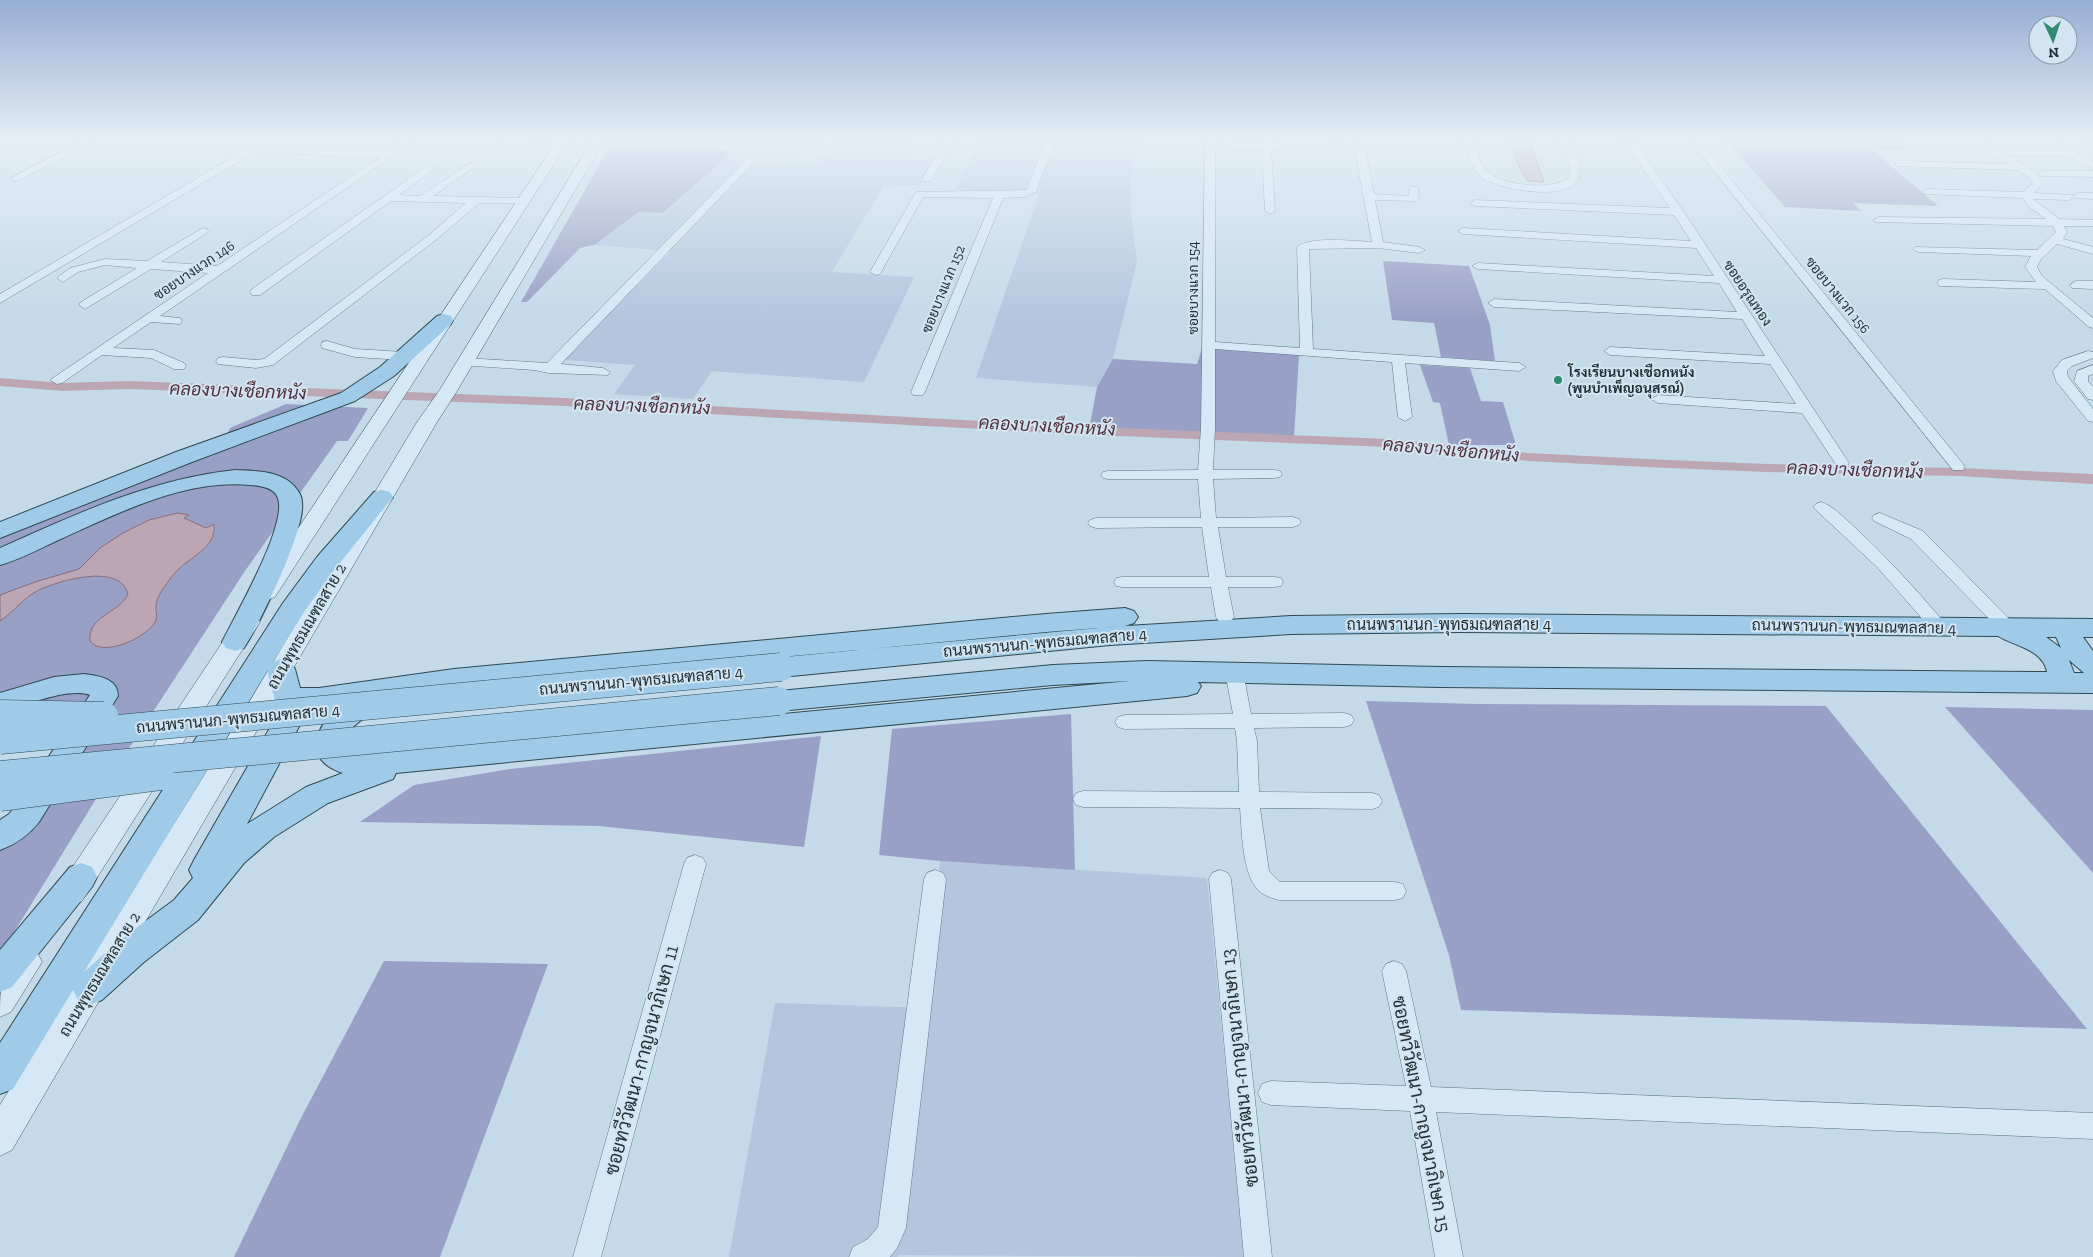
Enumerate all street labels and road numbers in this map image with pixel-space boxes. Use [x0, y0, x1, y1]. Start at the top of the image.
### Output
street label: ซอยบางแวก 146 [151, 237, 238, 304]
street label: ซอยบางแวก 154 [1185, 241, 1202, 335]
street label: ซอยบางแวก 152 [918, 243, 969, 336]
street label: ซอยบางแวก 156 [1802, 254, 1874, 337]
street label: ซอยอรุณทอง [1719, 257, 1776, 330]
street label: ถนนพุทธมณฑลสาย 2 [263, 560, 352, 694]
street label: ถนนพรานนก-พุทธมณฑลสาย 4 [1347, 615, 1552, 636]
street label: ถนนพรานนก-พุทธมณฑลสาย 4 [1751, 615, 1957, 640]
street label: ถนนพรานนก-พุทธมณฑลสาย 4 [942, 624, 1148, 663]
street label: ถนนพรานนก-พุทธมณฑลสาย 4 [538, 662, 744, 701]
street label: ถนนพรานนก-พุทธมณฑลสาย 4 [135, 700, 341, 739]
street label: ถนนพุทธมณฑลสาย 2 [55, 908, 146, 1041]
street label: ซอยทวีวัฒนา-กาญจนาภิเษก 11 [599, 942, 683, 1178]
street label: ซอยทวีวัฒนา-กาญจนาภิเษก 13 [1215, 948, 1263, 1188]
street label: ซอยทวีวัฒนา-กาญจนาภิเษก 15 [1387, 994, 1457, 1234]

